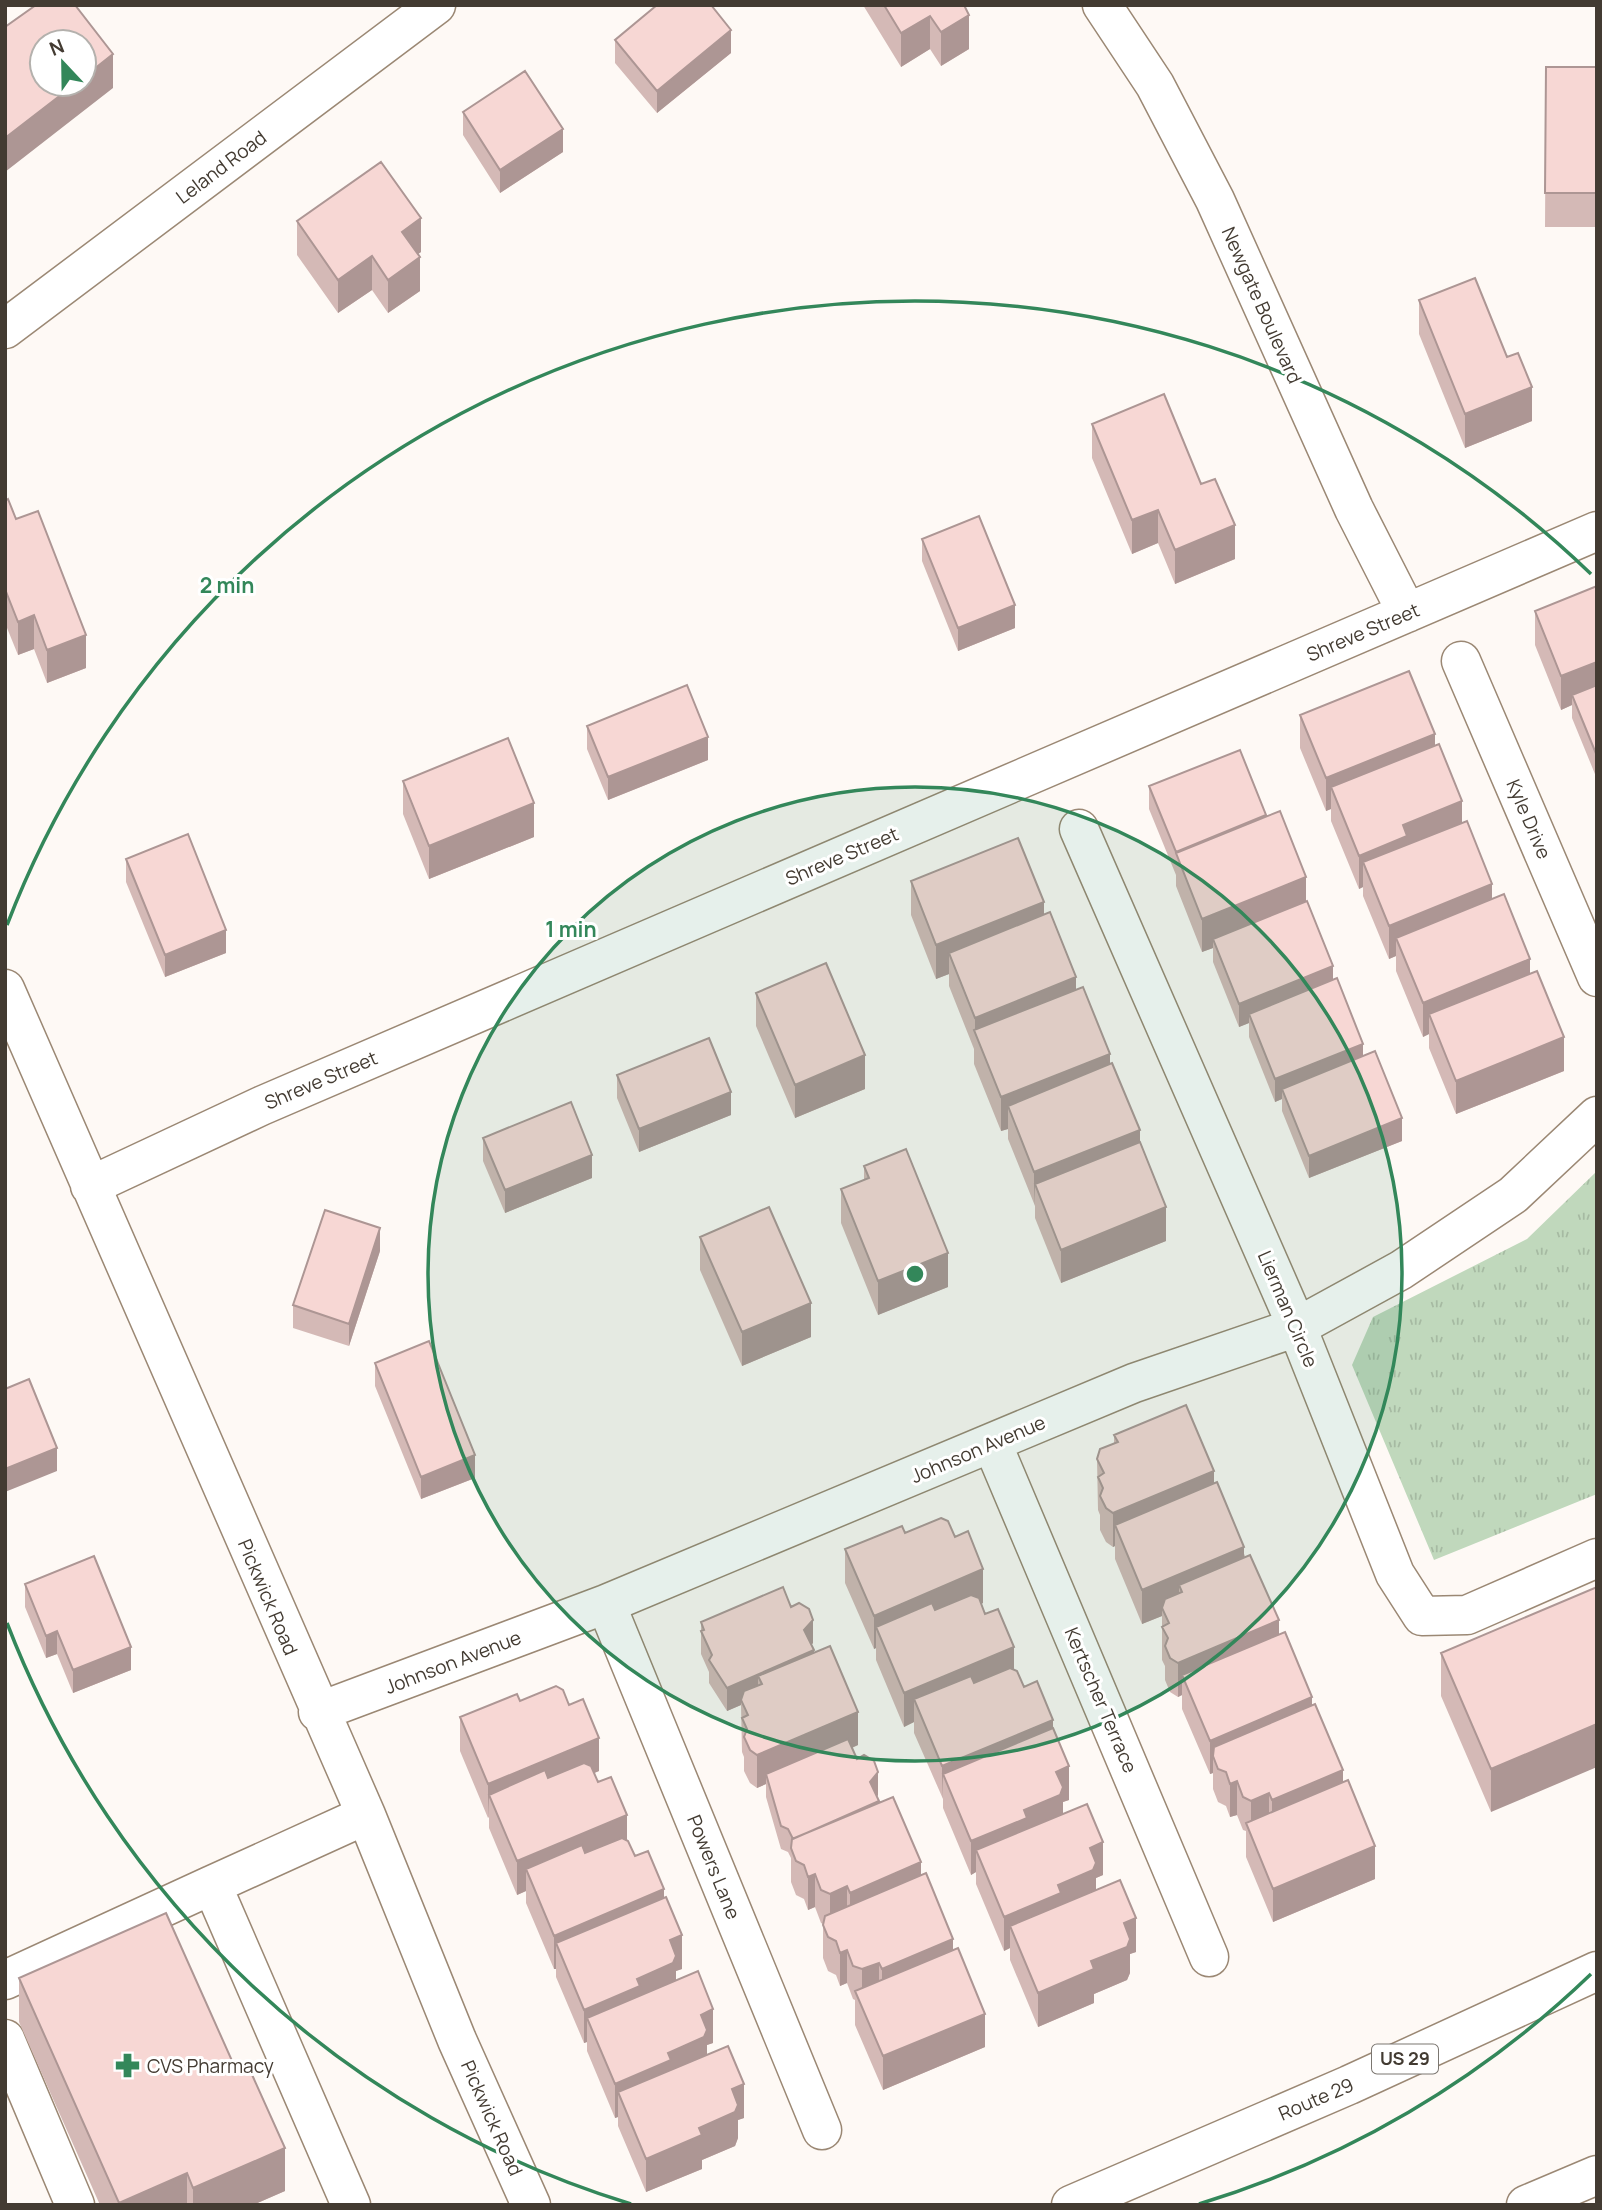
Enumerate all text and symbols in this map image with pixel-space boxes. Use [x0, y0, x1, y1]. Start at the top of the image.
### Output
north arrow [28, 28, 98, 98]
text: N [45, 33, 68, 62]
street label: Leland Road [170, 124, 272, 210]
street label: Newgate Boulevard [1216, 223, 1308, 387]
text: 2 min [200, 571, 254, 599]
street label: Shreve Street [1303, 597, 1423, 667]
street label: Kyle Drive [1501, 775, 1557, 863]
street label: Shreve Street [782, 821, 902, 891]
text: 1 min [545, 915, 597, 943]
street label: Shreve Street [261, 1045, 381, 1115]
street label: Lierman Circle [1252, 1247, 1324, 1371]
centre of rings [903, 1262, 927, 1286]
street label: Johnson Avenue [907, 1409, 1049, 1489]
street label: Pickwick Road [232, 1535, 304, 1659]
street label: Kertscher Terrace [1059, 1623, 1143, 1777]
street label: Johnson Avenue [381, 1624, 525, 1700]
street label: Powers Lane [681, 1811, 747, 1923]
road number: US 29 [1372, 2045, 1438, 2074]
pharmacy icon: CVS Pharmacy [113, 2052, 141, 2080]
place label: CVS Pharmacy [147, 2053, 274, 2079]
street label: Pickwick Road [455, 2056, 529, 2180]
street label: Route 29 [1274, 2072, 1358, 2126]

